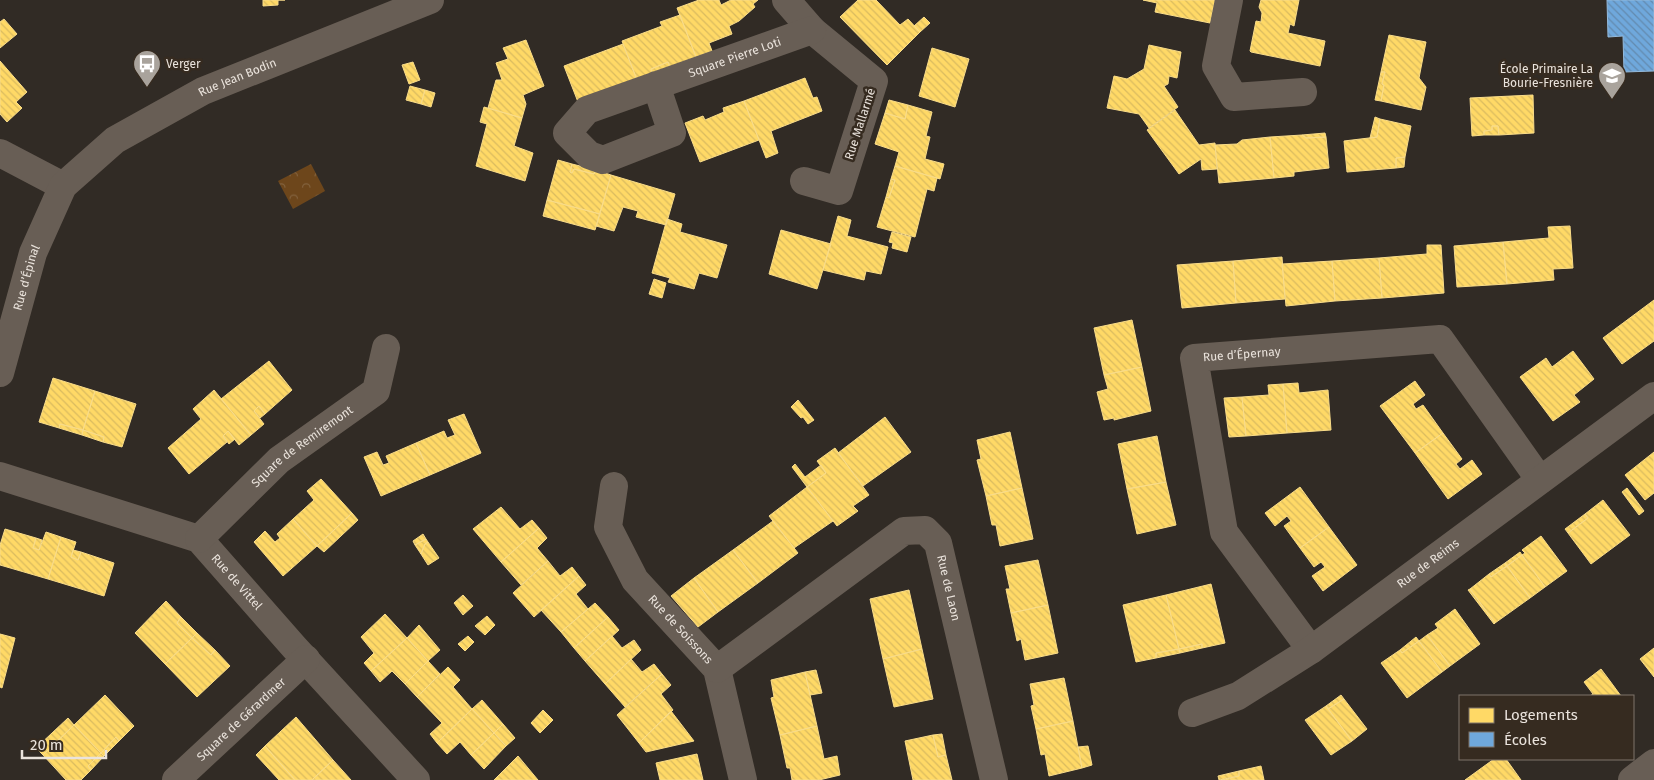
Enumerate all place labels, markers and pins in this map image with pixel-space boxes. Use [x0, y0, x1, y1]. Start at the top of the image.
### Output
bus stop icon: Verger [132, 49, 162, 88]
place label: Verger [166, 57, 201, 71]
place label: École Primaire La Bourie-Fresnière [1500, 61, 1593, 90]
school or university icon: École Primaire La Bourie-Fresnière [1597, 61, 1627, 100]

